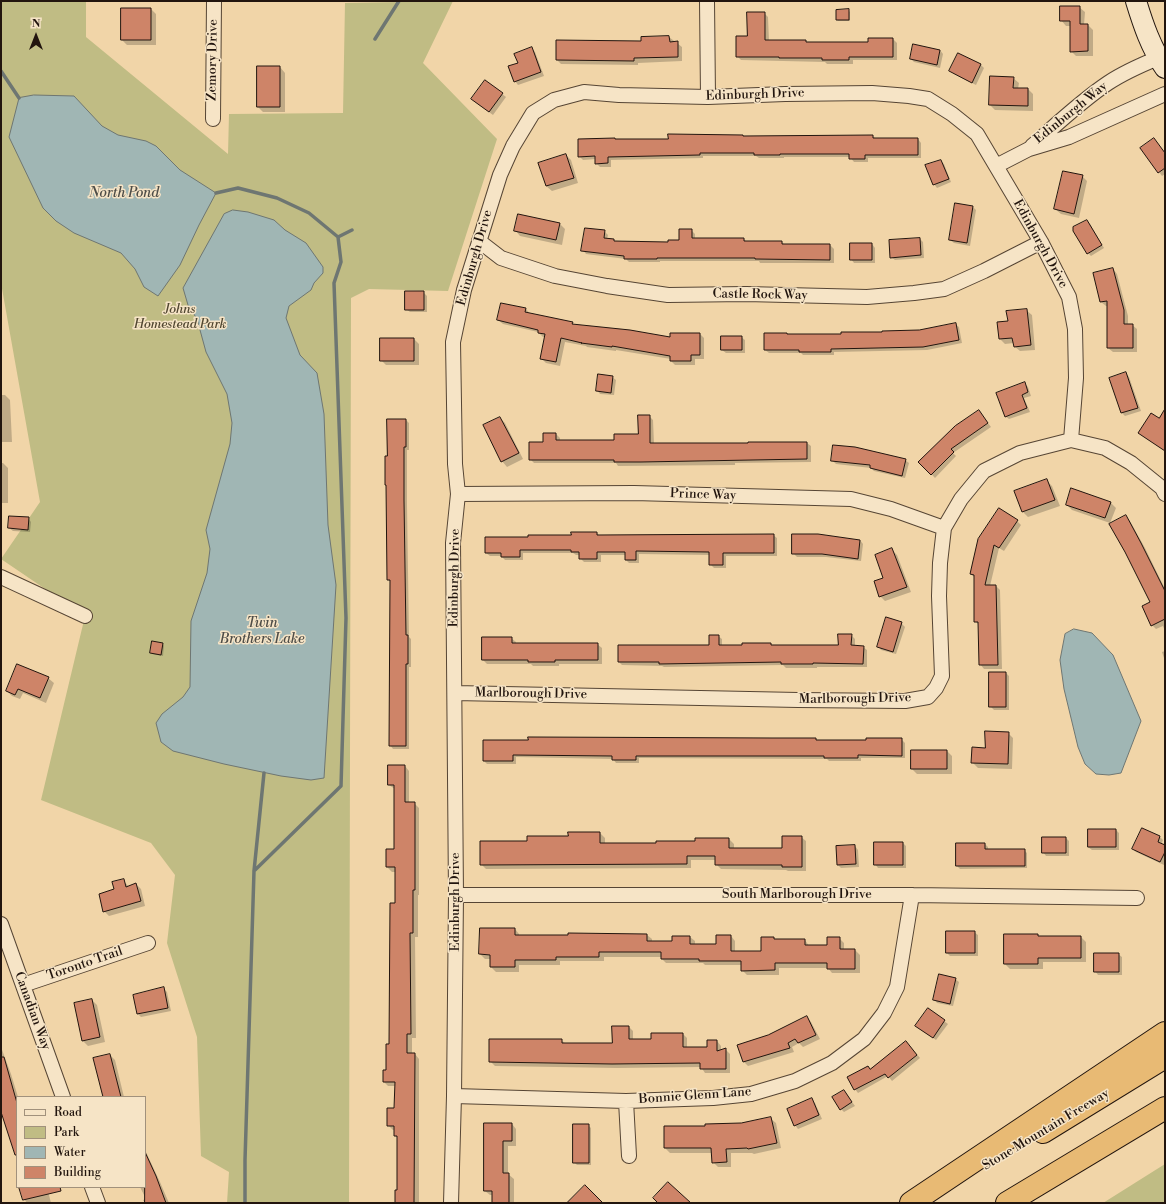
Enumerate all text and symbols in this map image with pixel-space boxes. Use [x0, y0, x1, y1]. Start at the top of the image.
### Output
north arrow [16, 16, 56, 56]
text: N [32, 17, 40, 31]
street label: Zemory Drive [204, 19, 222, 101]
street label: Edinburgh Way [1031, 79, 1111, 147]
street label: Edinburgh Drive [705, 85, 805, 105]
water label: North Pond [89, 186, 159, 202]
street label: Edinburgh Drive [1009, 197, 1071, 291]
street label: Edinburgh Drive [454, 208, 496, 308]
street label: Castle Rock Way [712, 286, 808, 304]
park label: Johns Homestead Park [134, 302, 226, 333]
street label: Prince Way [670, 486, 736, 504]
street label: Edinburgh Drive [446, 528, 464, 628]
water label: Twin Brothers Lake [220, 616, 304, 648]
street label: Marlborough Drive [475, 685, 587, 703]
street label: Marlborough Drive [799, 690, 911, 708]
street label: Edinburgh Drive [448, 853, 464, 951]
street label: South Marlborough Drive [722, 887, 872, 903]
street label: Toronto Trail [45, 944, 125, 984]
street label: Canadian Way [11, 970, 53, 1052]
street label: Bonnie Glenn Lane [638, 1084, 752, 1108]
street label: Stone Mountain Freeway [980, 1086, 1112, 1174]
legend [16, 1096, 146, 1188]
text: Road [54, 1105, 82, 1120]
text: Park [54, 1125, 79, 1140]
text: Water [54, 1145, 86, 1160]
text: Building [54, 1165, 101, 1180]

